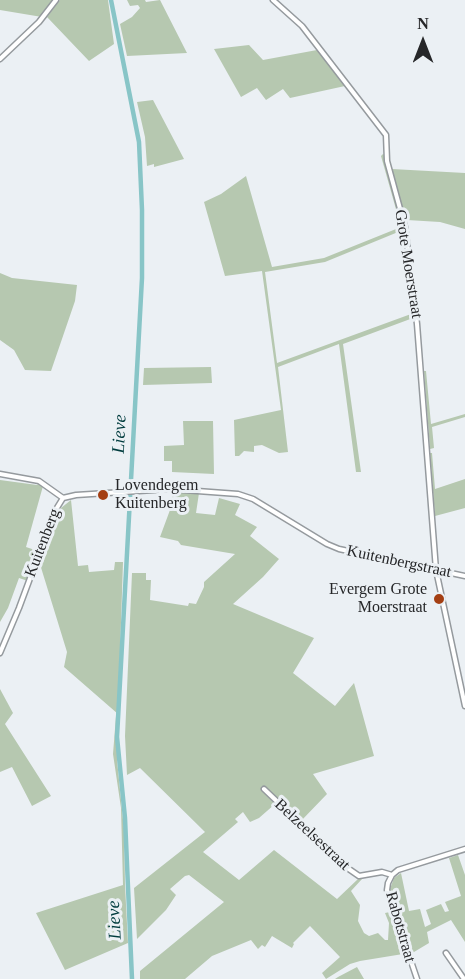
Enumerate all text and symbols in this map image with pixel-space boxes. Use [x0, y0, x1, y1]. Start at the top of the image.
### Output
north arrow [393, 12, 453, 72]
text: N [417, 15, 429, 32]
street label: Grote Moerstraat [390, 208, 426, 320]
water label: Lieve [108, 414, 132, 454]
place label: Lovendegem Kuitenberg [115, 476, 199, 514]
marker: Lovendegem Kuitenberg [96, 488, 110, 502]
street label: Kuitenberg [21, 506, 65, 580]
street label: Kuitenbergstraat [345, 542, 453, 582]
place label: Evergem Grote Moerstraat [329, 580, 427, 618]
marker: Evergem Grote Moerstraat [432, 592, 446, 606]
street label: Belzeelsestraat [270, 795, 354, 875]
street label: Rabotstraat [381, 889, 419, 965]
water label: Lieve [103, 900, 127, 940]

